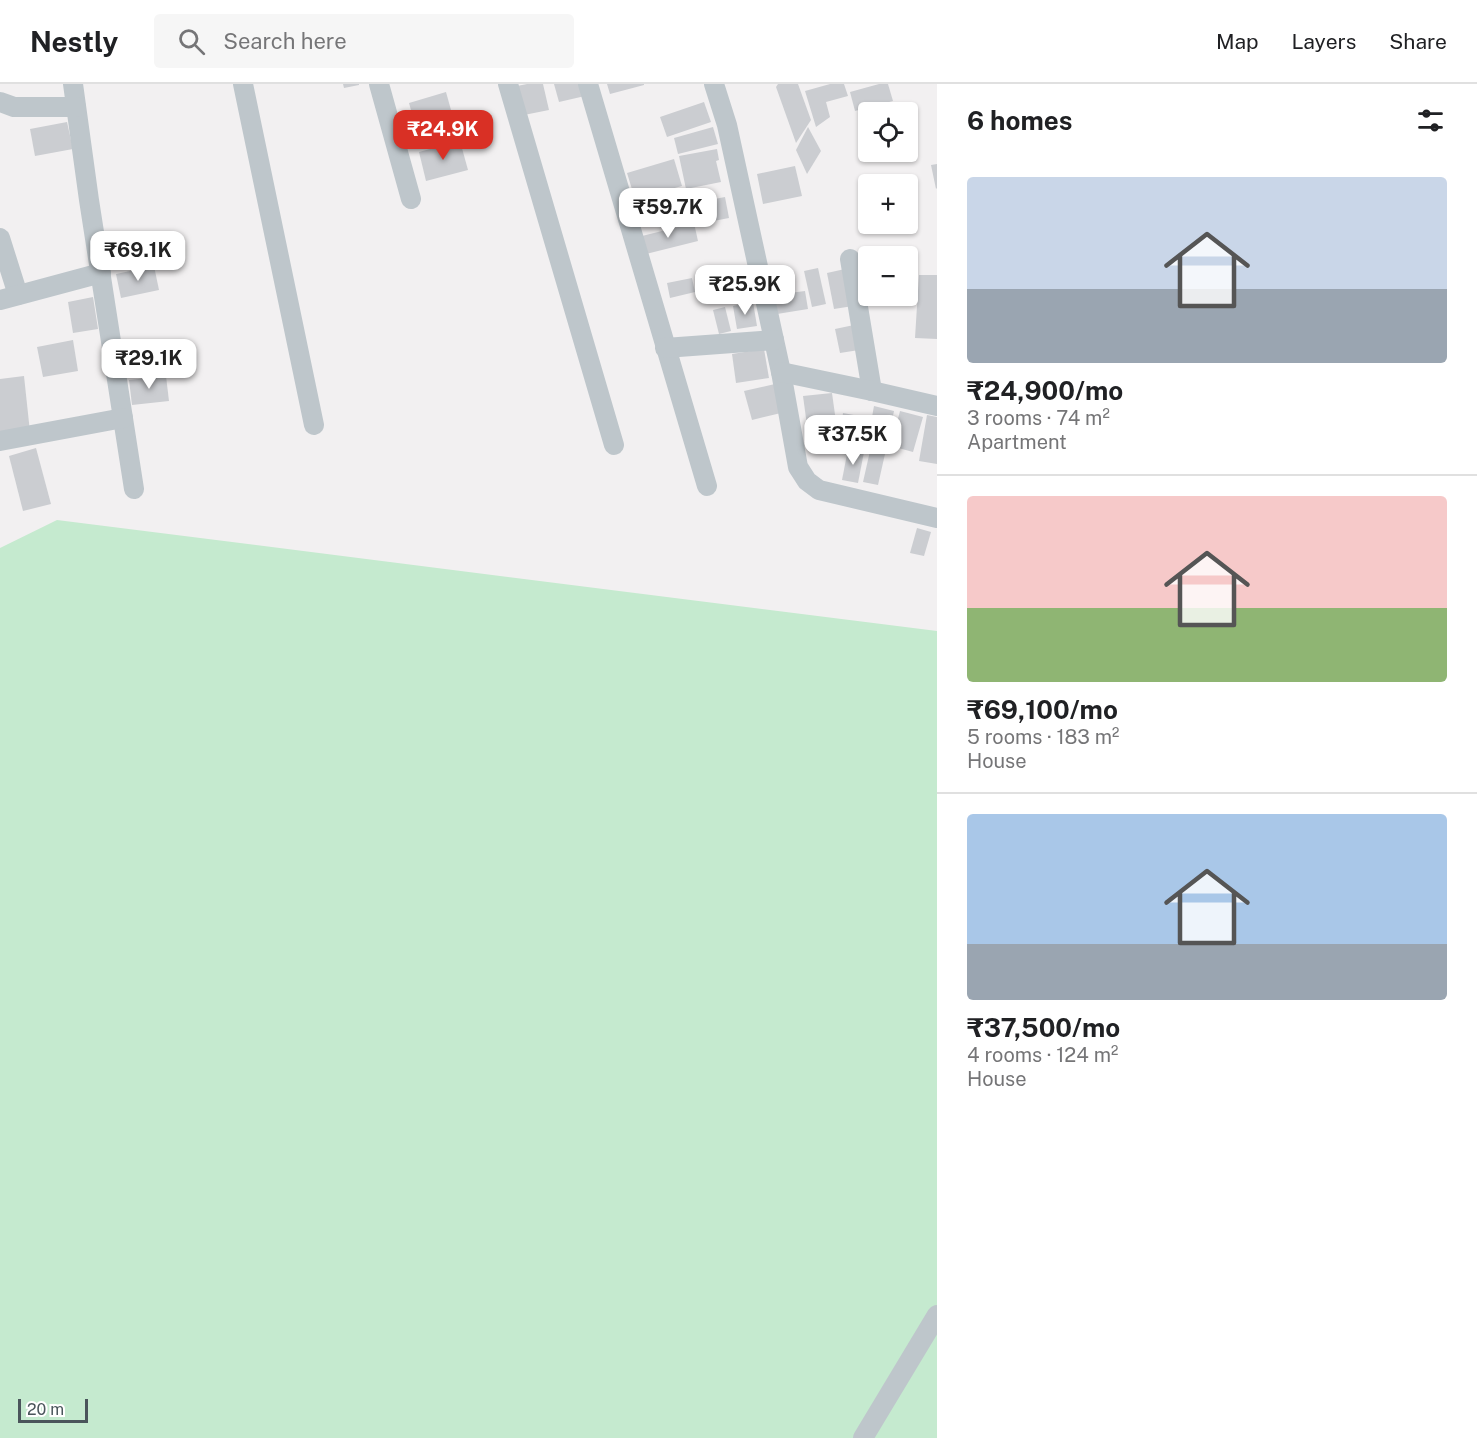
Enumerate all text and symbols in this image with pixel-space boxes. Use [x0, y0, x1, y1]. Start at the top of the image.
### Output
search box [154, 14, 574, 68]
text: Nestly [30, 25, 118, 58]
icon: search [175, 25, 208, 58]
text: Search here [223, 28, 347, 54]
text: Map [1216, 29, 1259, 54]
text: Layers [1292, 29, 1356, 54]
text: Share [1389, 29, 1447, 54]
map controls [858, 102, 918, 306]
button: locate [858, 102, 918, 162]
icon: filters [1414, 104, 1447, 137]
text: 6 homes [967, 105, 1072, 136]
pin: ₹24.9K [394, 110, 492, 161]
text: ₹24.9K [407, 117, 479, 141]
button: + [858, 174, 918, 234]
pin: ₹59.7K [619, 188, 717, 239]
text: ₹59.7K [633, 195, 703, 219]
icon: home [1153, 216, 1261, 324]
pin: ₹69.1K [89, 231, 187, 282]
text: ₹69.1K [104, 238, 172, 262]
button: − [858, 246, 918, 306]
pin: ₹25.9K [696, 265, 794, 316]
text: ₹25.9K [709, 272, 781, 296]
pin: ₹29.1K [100, 339, 198, 390]
text: ₹29.1K [115, 346, 183, 370]
text: ₹24,900/mo [967, 375, 1123, 406]
text: 3 rooms · 74 m² [967, 406, 1110, 430]
pin: ₹37.5K [804, 415, 902, 466]
text: ₹37.5K [818, 422, 888, 446]
text: Apartment [967, 430, 1067, 454]
icon: home [1153, 535, 1261, 643]
text: ₹69,100/mo [967, 694, 1118, 725]
text: 5 rooms · 183 m² [967, 725, 1119, 749]
text: House [967, 749, 1027, 773]
icon: home [1153, 853, 1261, 961]
text: ₹37,500/mo [967, 1012, 1120, 1043]
text: 4 rooms · 124 m² [967, 1043, 1118, 1067]
text: House [967, 1067, 1027, 1091]
scale bar [18, 1396, 88, 1424]
text: 20 m [27, 1400, 64, 1419]

